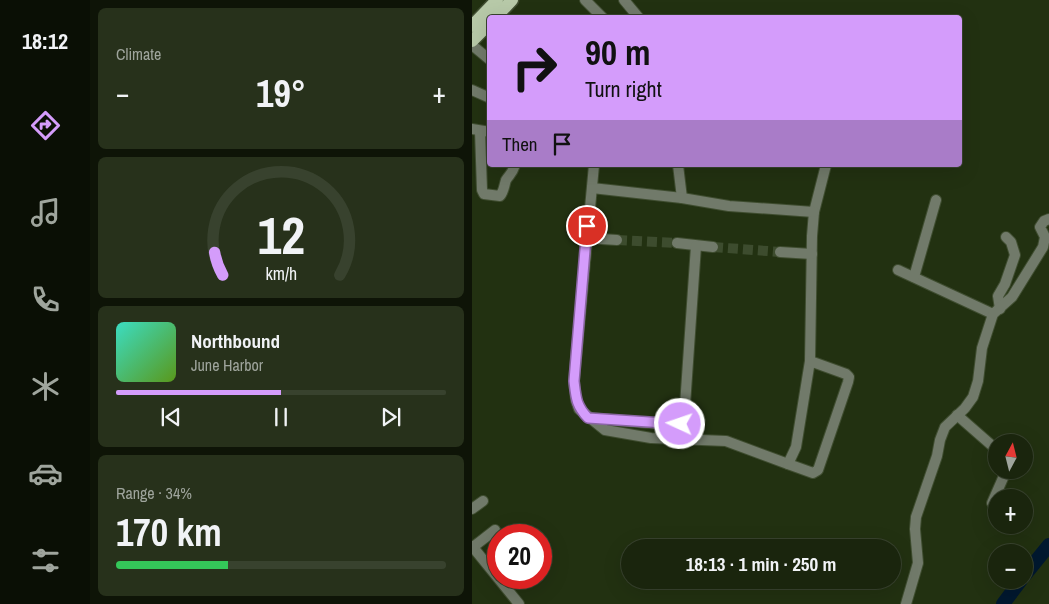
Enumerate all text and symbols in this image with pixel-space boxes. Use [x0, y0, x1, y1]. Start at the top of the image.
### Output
text: 18:12 [22, 26, 68, 56]
text: 90 m [585, 29, 650, 76]
icon: right [502, 35, 567, 100]
text: Climate [116, 43, 161, 65]
text: 19° [256, 68, 306, 119]
text: − [116, 74, 129, 112]
text: + [433, 74, 446, 112]
text: Turn right [585, 74, 662, 104]
icon: directions [28, 108, 63, 143]
icon: arrive [548, 130, 576, 158]
text: Then [502, 131, 538, 157]
icon: music [28, 195, 63, 230]
text: 12 [257, 200, 305, 270]
pin [566, 205, 608, 247]
icon: arrive [573, 212, 601, 240]
text: km/h [265, 262, 297, 286]
icon: phone [28, 282, 63, 317]
text: Northbound [191, 328, 280, 354]
text: June Harbor [191, 354, 263, 376]
icon: climate [28, 369, 63, 404]
position arrow [653, 397, 705, 449]
icon: previous [157, 403, 185, 431]
icon: pause [267, 403, 295, 431]
icon: next [377, 403, 405, 431]
north arrow [988, 434, 1033, 479]
map controls [988, 434, 1033, 589]
icon: car [28, 456, 63, 491]
text: Range · 34% [116, 482, 192, 504]
button: + [988, 489, 1033, 534]
text: 170 km [116, 507, 222, 558]
speed limit sign: 20 [487, 524, 552, 589]
icon: filters [28, 543, 63, 578]
button: − [988, 544, 1033, 589]
text: 18:13 · 1 min · 250 m [686, 551, 836, 577]

